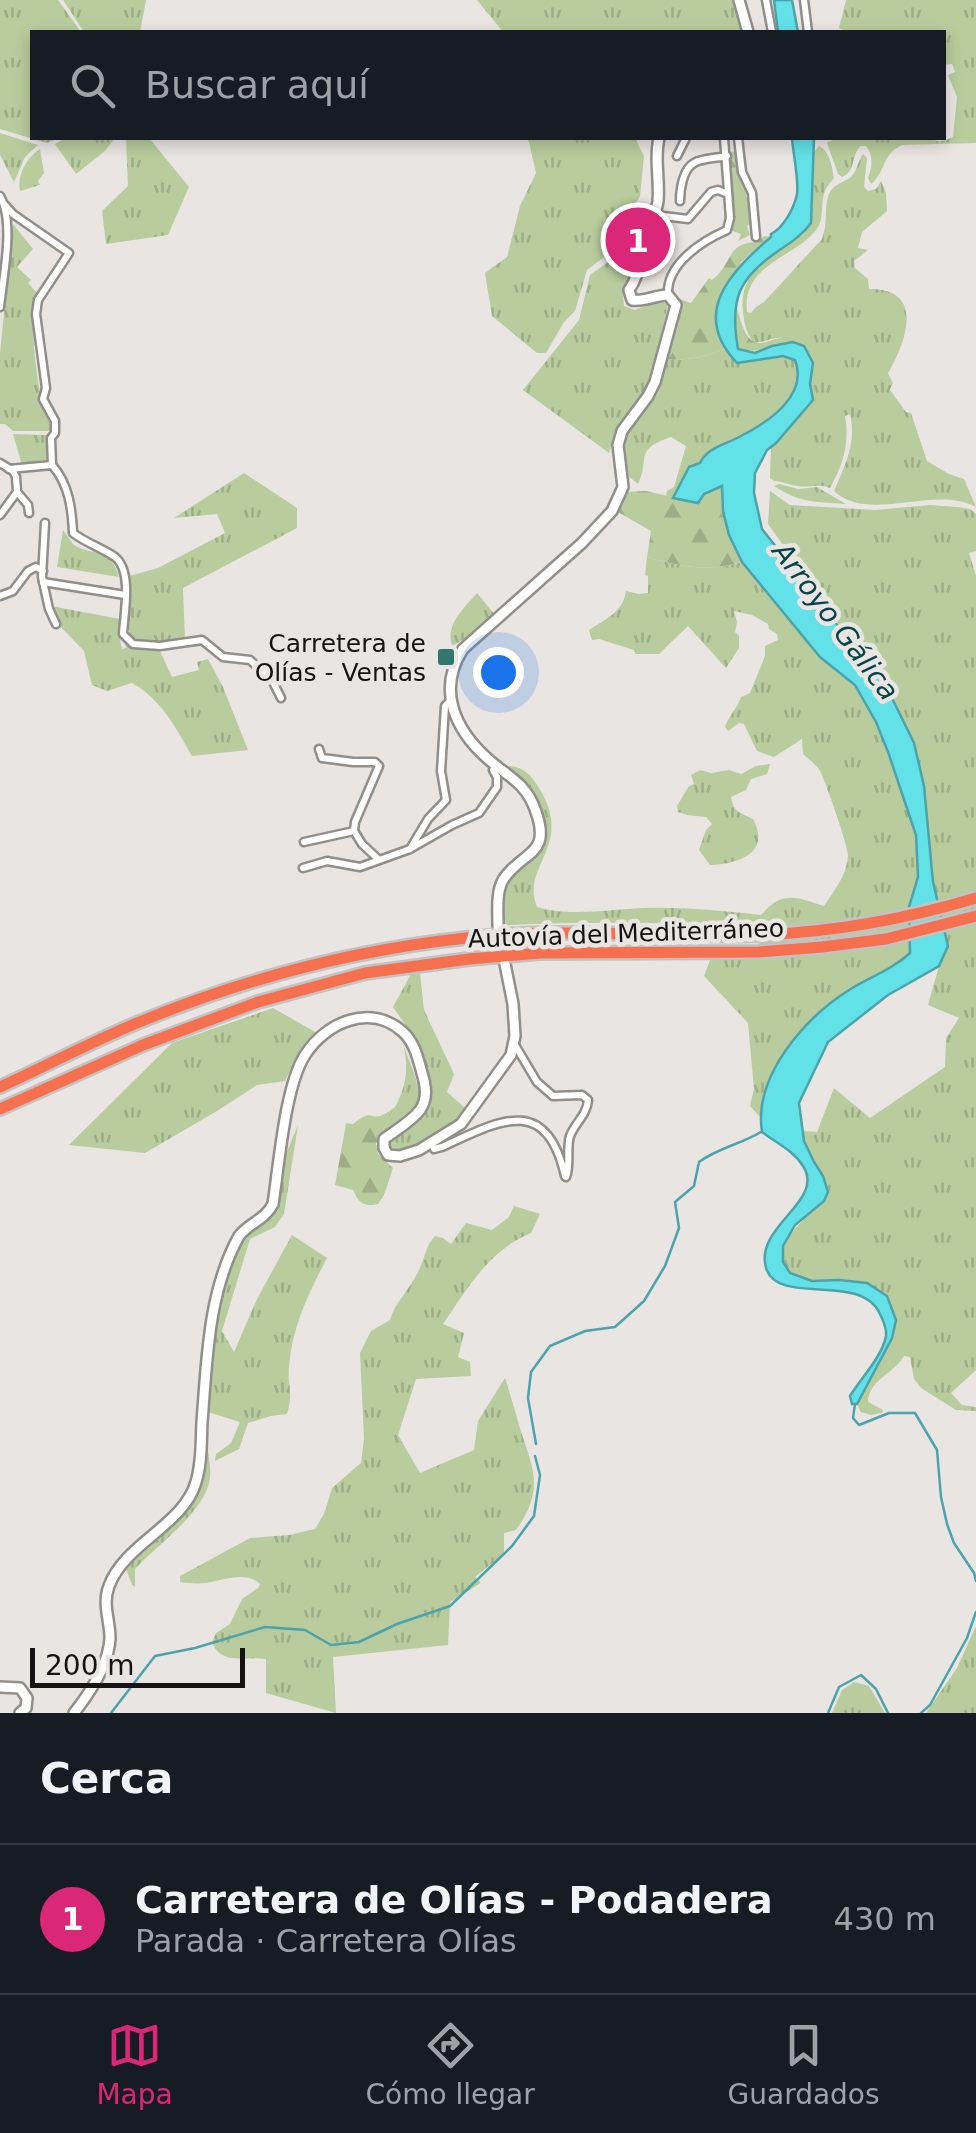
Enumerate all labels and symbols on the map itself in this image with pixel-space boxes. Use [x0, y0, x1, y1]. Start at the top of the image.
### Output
pin: 1 [606, 202, 670, 278]
water label: Arroyo Gálica [764, 534, 906, 707]
place label: Carretera de Olías - Ventas [255, 629, 426, 687]
marker: Carretera de Olías - Ventas [435, 646, 457, 668]
your location [473, 647, 524, 698]
street label: Autovía del Mediterráneo [468, 913, 784, 954]
scale bar [30, 1643, 245, 1688]

